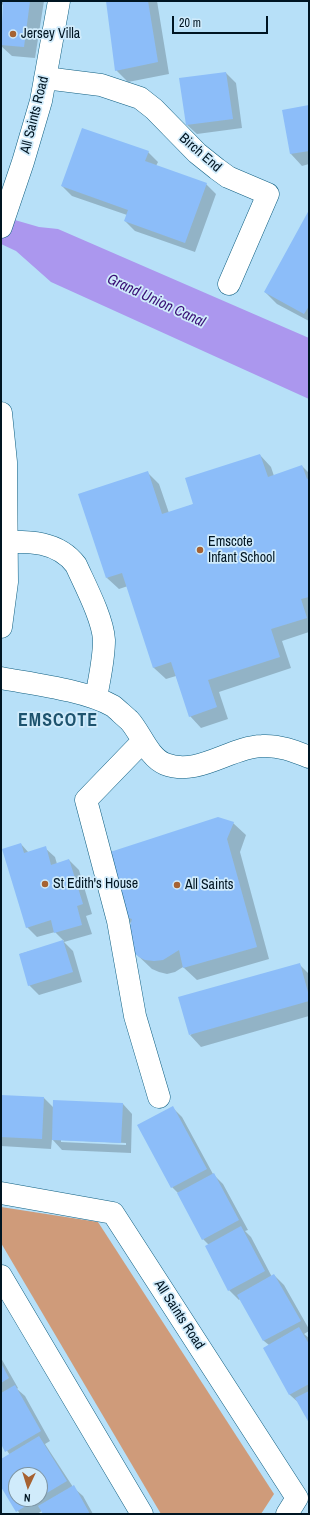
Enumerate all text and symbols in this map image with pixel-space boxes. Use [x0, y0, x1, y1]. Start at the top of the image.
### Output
scale bar [174, 8, 270, 34]
text: 20 m [179, 15, 201, 31]
place label: Jersey Villa [21, 26, 80, 42]
marker: Jersey Villa [8, 29, 18, 39]
street label: All Saints Road [17, 75, 53, 155]
street label: Birch End [175, 130, 225, 176]
water label: Grand Union Canal [104, 270, 208, 332]
place label: Emscote Infant School [208, 534, 275, 566]
marker: Emscote Infant School [195, 545, 205, 555]
district label: EMSCOTE [18, 710, 98, 732]
place label: St Edith's House [53, 876, 138, 892]
place label: All Saints [185, 877, 233, 893]
marker: St Edith's House [40, 879, 50, 889]
marker: All Saints [172, 880, 182, 890]
street label: All Saints Road [150, 1277, 208, 1353]
north arrow [8, 1467, 48, 1507]
text: N [24, 1491, 31, 1505]

